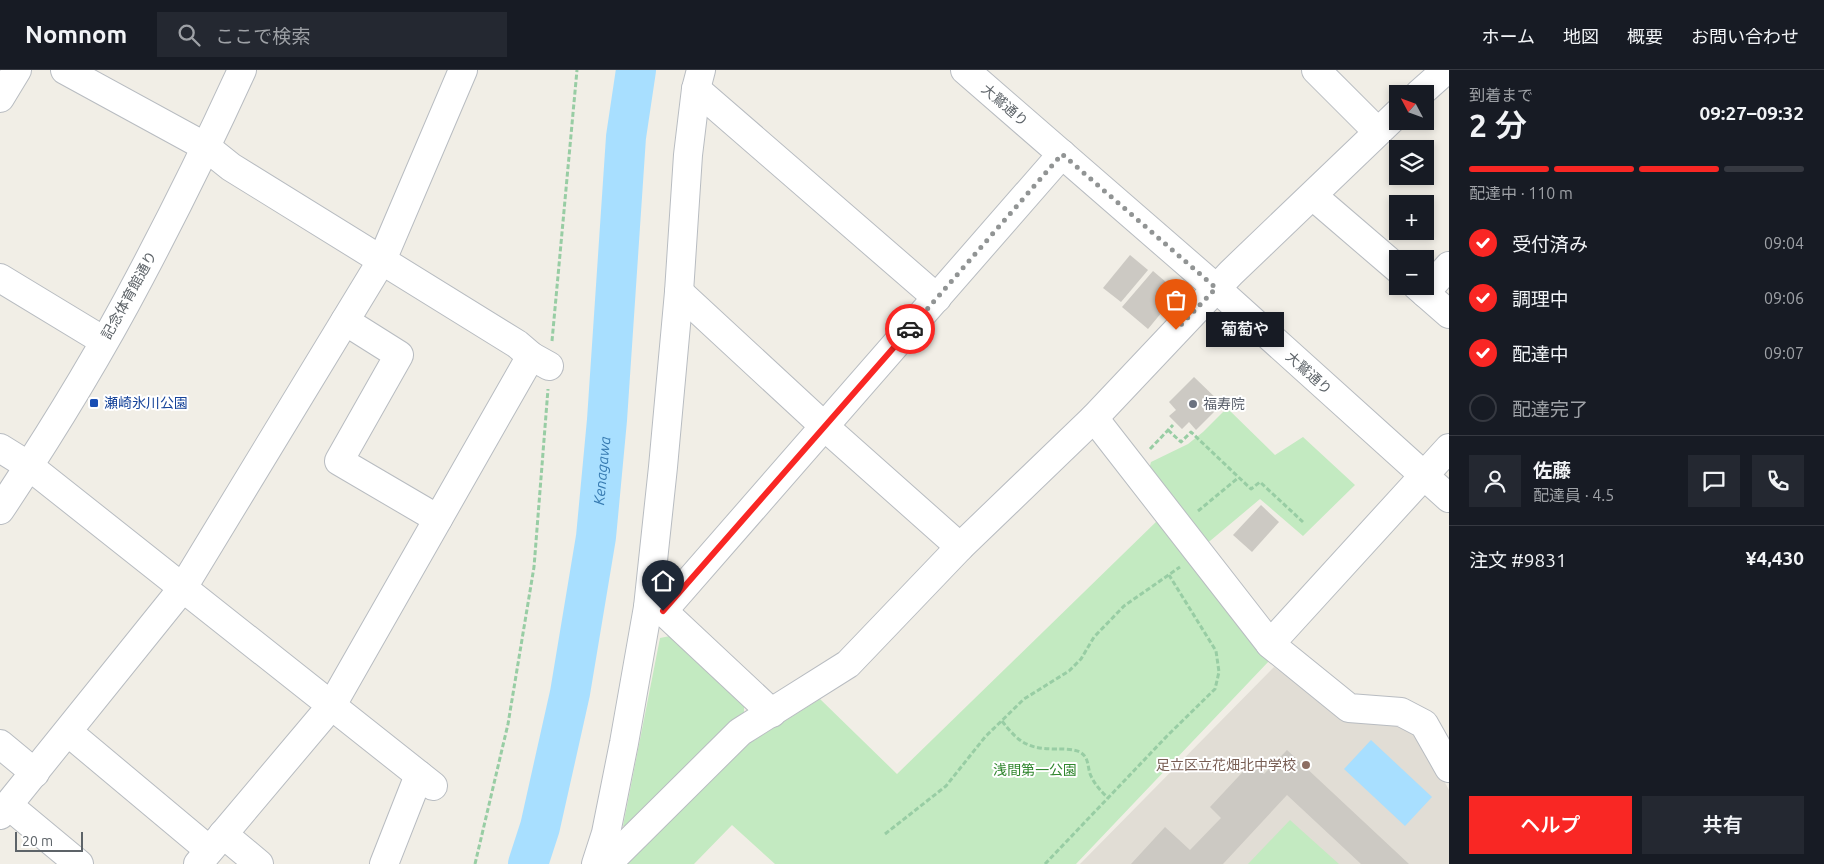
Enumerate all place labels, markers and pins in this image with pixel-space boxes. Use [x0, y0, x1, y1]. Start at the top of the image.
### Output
pin [1155, 279, 1197, 330]
callout: 葡萄や [1206, 312, 1284, 348]
place label: 瀬崎氷川公園 [104, 395, 188, 411]
place label: 福寿院 [1203, 396, 1245, 412]
marker: 瀬崎氷川公園 [88, 397, 100, 409]
marker: 福寿院 [1187, 398, 1199, 410]
pin [642, 560, 684, 611]
place label: 足立区立花畑北中学校 [1156, 757, 1296, 773]
marker: 足立区立花畑北中学校 [1300, 759, 1312, 771]

